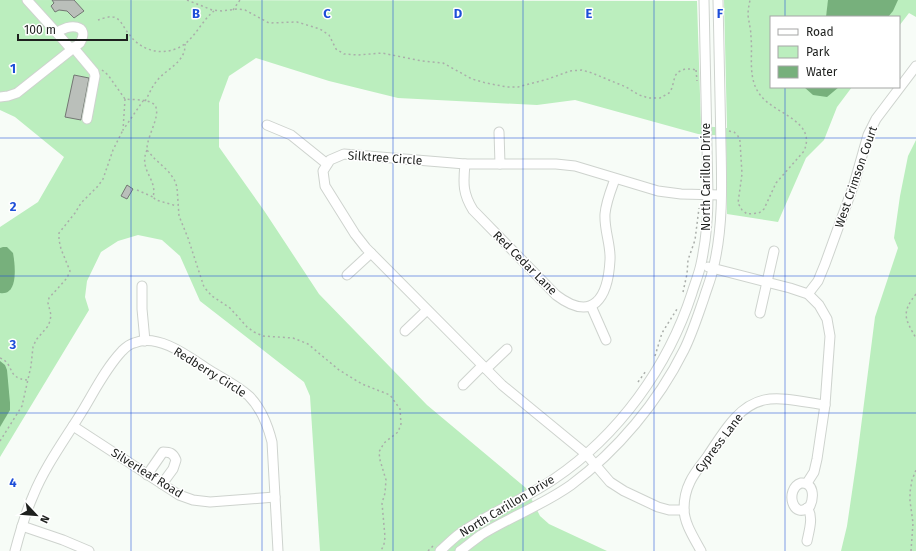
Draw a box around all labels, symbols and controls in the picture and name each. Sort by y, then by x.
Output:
text: B [192,6,200,21]
text: C [323,6,331,21]
text: D [454,6,463,21]
text: E [586,6,593,21]
text: F [717,6,724,21]
scale bar [18,16,127,42]
legend [770,16,900,88]
text: 100 m [24,23,56,37]
text: Road [806,25,834,39]
text: Park [806,45,830,59]
text: 1 [10,61,16,76]
text: Water [806,65,838,79]
street label: North Carillon Drive [699,123,713,231]
street label: West Crimson Court [832,124,880,230]
street label: Silktree Circle [347,148,423,168]
text: 2 [10,199,17,214]
street label: Red Cedar Lane [490,228,560,298]
text: 3 [9,337,17,352]
street label: Redberry Circle [171,344,249,400]
street label: Cypress Lane [692,411,746,475]
street label: Silverleaf Road [109,445,185,501]
street label: North Carillon Drive [457,472,557,540]
text: 4 [9,475,17,490]
north arrow [16,495,56,535]
text: N [37,513,52,525]

